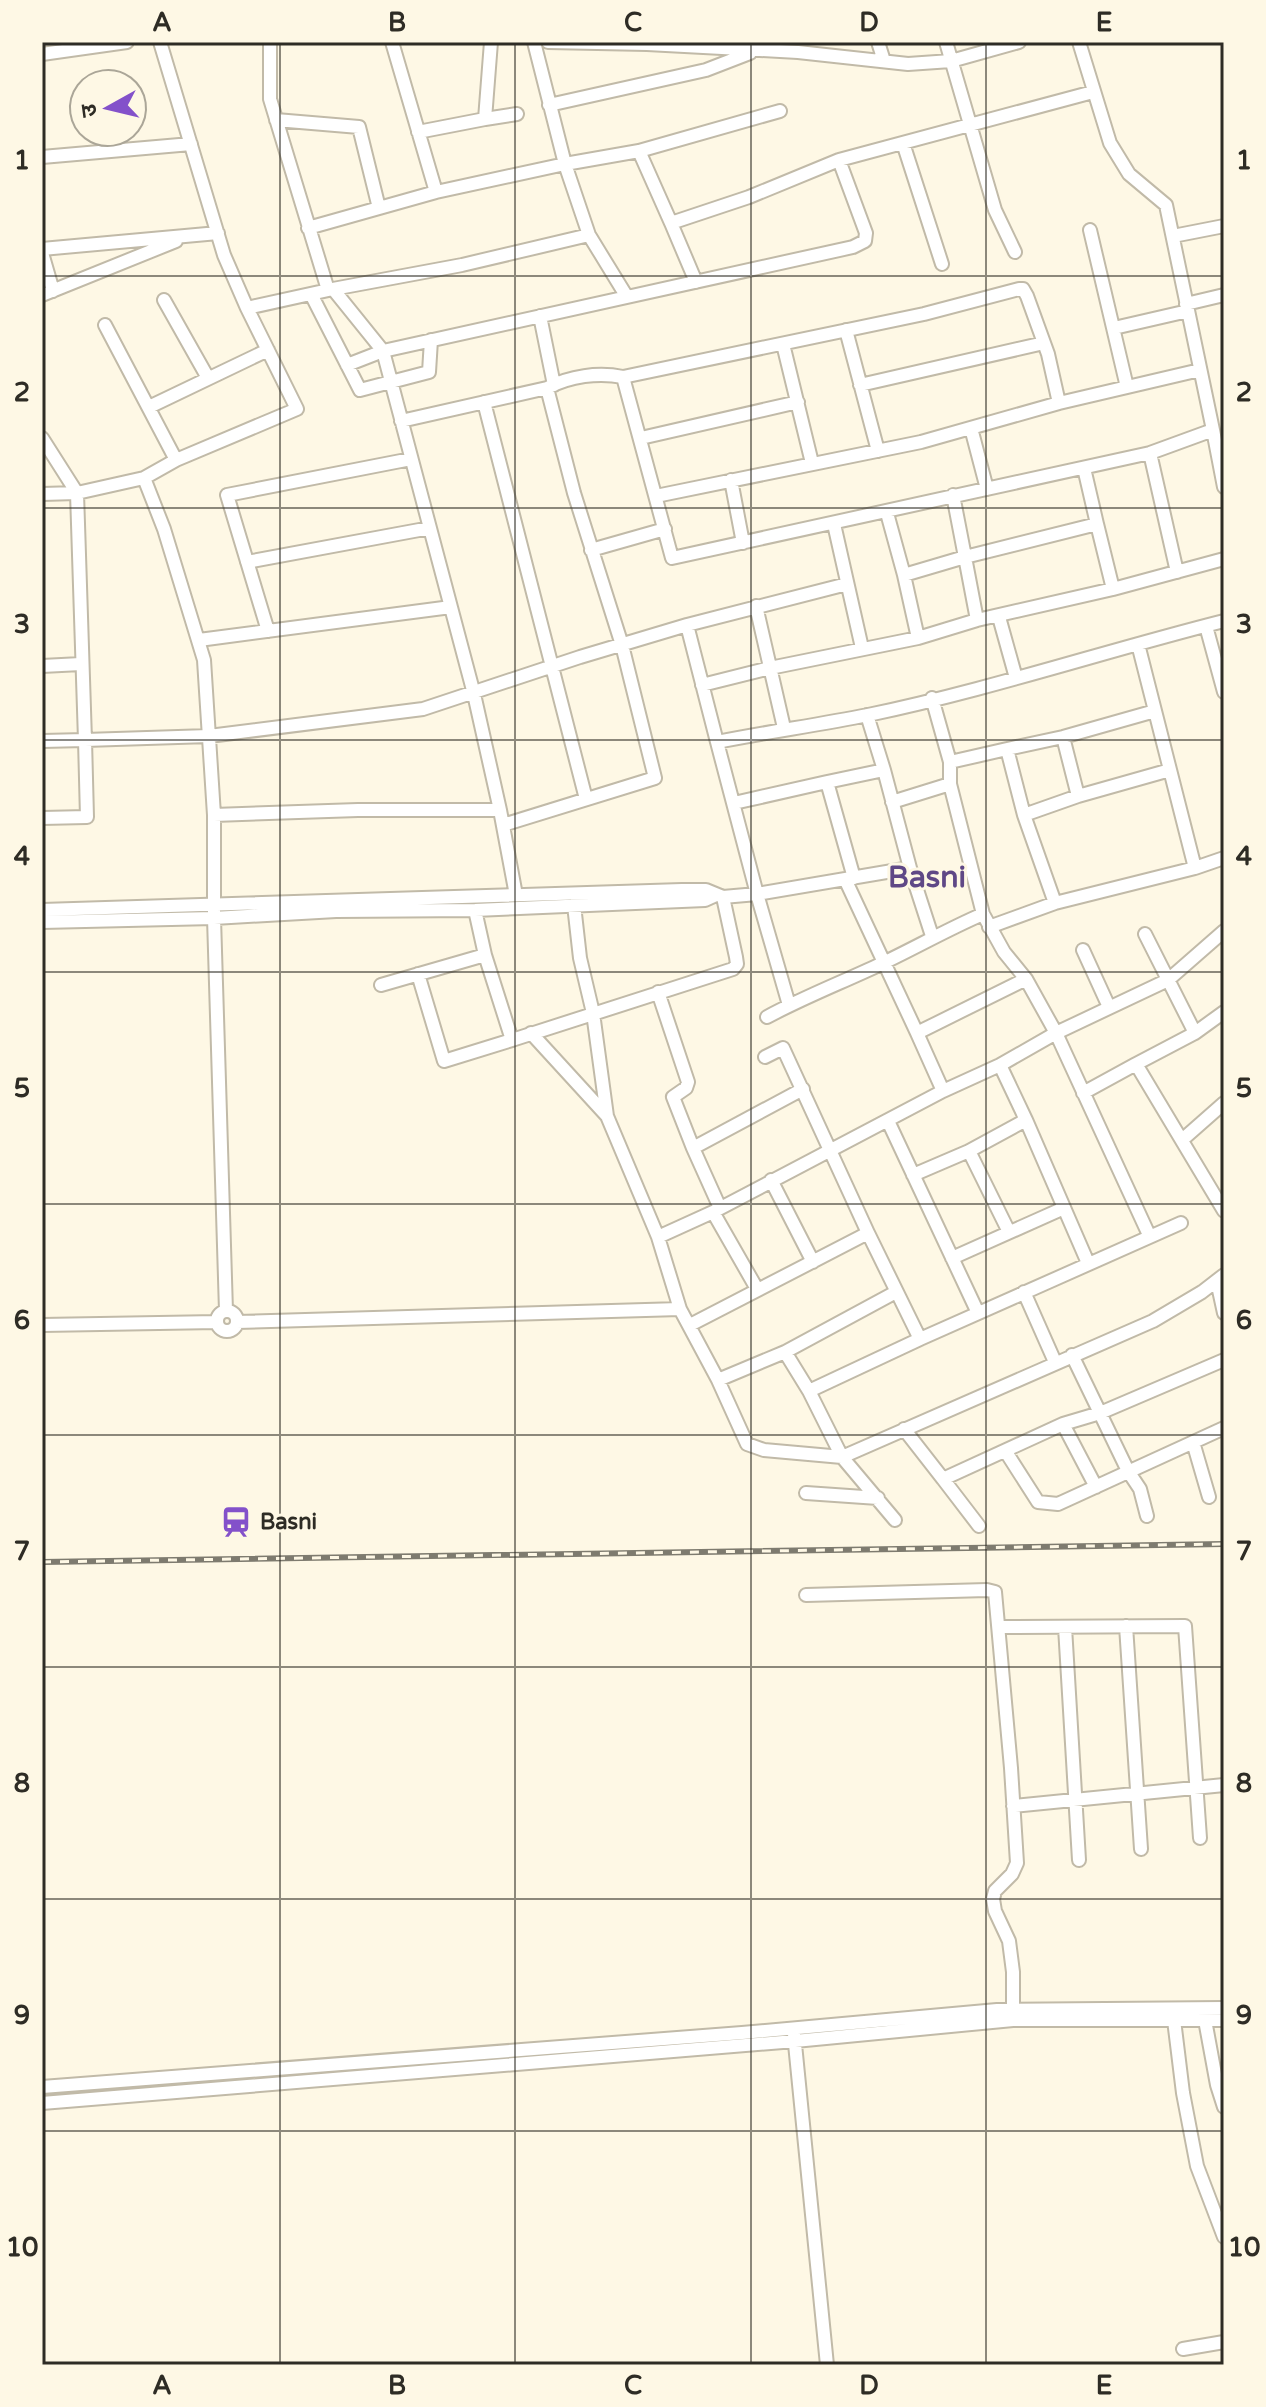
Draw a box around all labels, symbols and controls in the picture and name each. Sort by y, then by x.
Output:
text: A [152,7,172,38]
text: B [388,7,406,38]
text: C [624,7,642,38]
text: D [859,7,879,38]
text: E [1096,7,1112,38]
north arrow [68,68,148,148]
text: उ [75,101,103,119]
text: 1 [14,145,30,176]
text: 1 [1236,145,1252,176]
text: 2 [14,377,30,408]
text: 2 [1236,377,1252,408]
text: 3 [14,609,30,640]
text: 3 [1236,609,1252,640]
text: 4 [14,841,30,872]
text: 4 [1236,841,1252,872]
district label: Basni [888,859,966,896]
text: 5 [14,1073,30,1104]
text: 5 [1236,1073,1252,1104]
text: 6 [14,1305,30,1336]
text: 6 [1236,1305,1252,1336]
station icon: Basni [219,1505,253,1539]
place label: Basni [260,1509,317,1535]
text: 7 [14,1536,30,1567]
text: 7 [1236,1536,1252,1567]
text: 8 [14,1768,30,1799]
text: 8 [1236,1768,1252,1799]
text: 9 [14,2000,30,2031]
text: 9 [1236,2000,1252,2031]
text: 10 [6,2232,38,2263]
text: 10 [1228,2232,1260,2263]
text: A [152,2370,172,2401]
text: B [388,2370,406,2401]
text: C [624,2370,642,2401]
text: D [859,2370,879,2401]
text: E [1096,2370,1112,2401]

